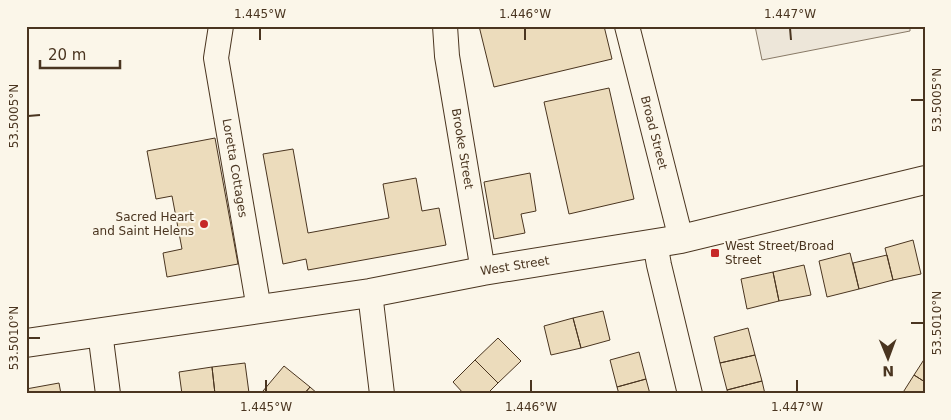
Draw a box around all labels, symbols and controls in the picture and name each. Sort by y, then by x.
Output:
text: 1.445°W [234,7,286,21]
text: 1.446°W [499,7,551,21]
text: 1.447°W [764,7,816,21]
scale bar [40,38,120,70]
text: 20 m [48,46,86,64]
text: 53.5005°N [930,68,944,132]
text: 53.5005°N [7,84,21,148]
street label: Broad Street [638,94,670,171]
street label: Brooke Street [449,107,476,190]
street label: Loretta Cottages [219,117,250,219]
place label: Sacred Heart and Saint Helens [92,210,194,238]
marker: Sacred Heart and Saint Helens [198,218,210,230]
place label: West Street/Broad Street [725,239,834,267]
marker: West Street/Broad Street [709,247,721,259]
street label: West Street [479,253,551,278]
text: 53.5010°N [930,291,944,355]
text: 53.5010°N [7,306,21,370]
north arrow [864,332,914,382]
text: N [882,363,894,379]
text: 1.445°W [240,400,292,414]
text: 1.446°W [505,400,557,414]
text: 1.447°W [771,400,823,414]

